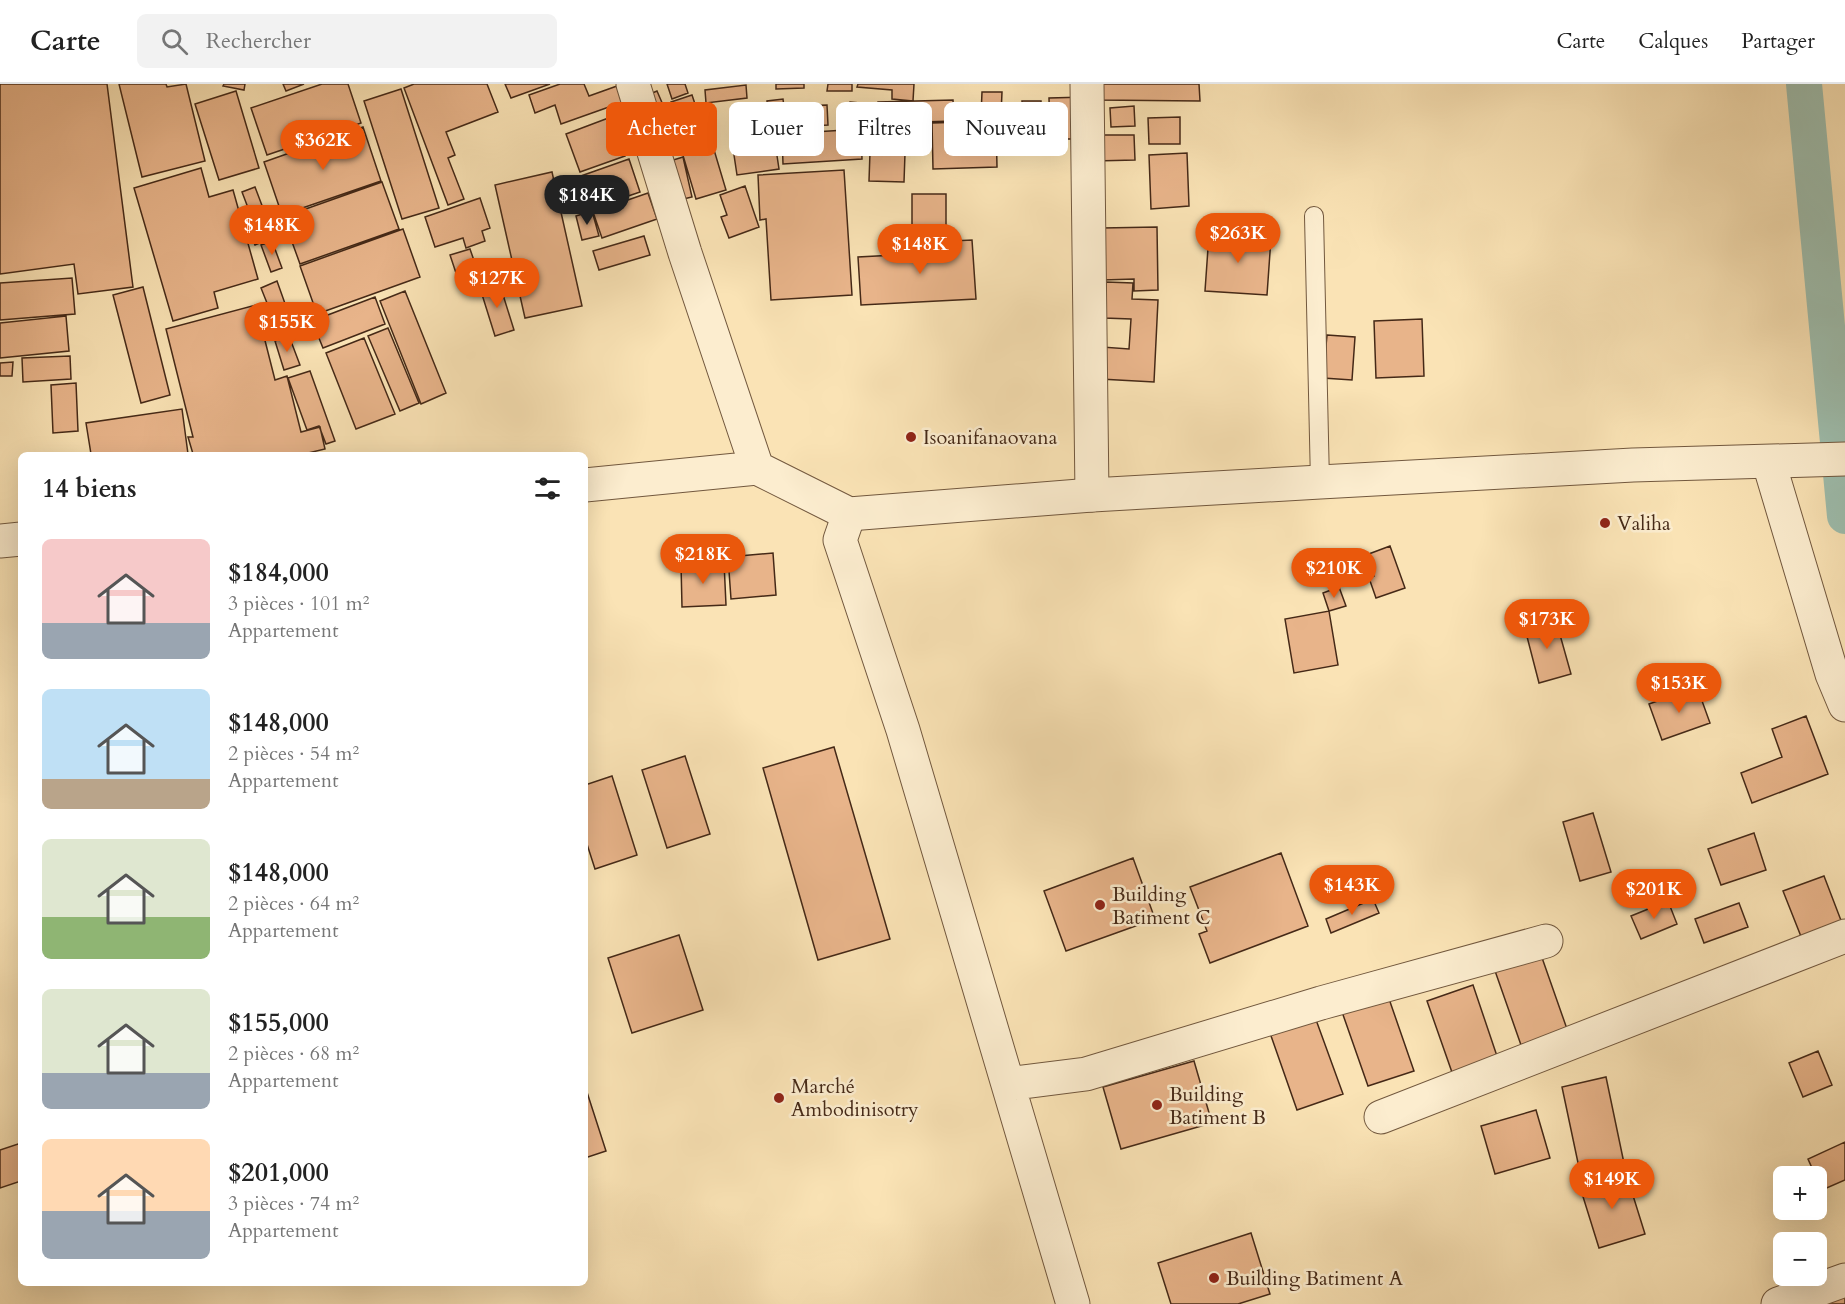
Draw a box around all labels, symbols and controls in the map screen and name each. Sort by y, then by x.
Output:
search box [137,14,557,68]
text: Carte [30,22,101,60]
icon: search [158,25,191,58]
text: Rechercher [206,26,311,56]
text: Carte [1556,27,1605,56]
text: Calques [1638,27,1708,56]
text: Partager [1741,27,1815,56]
chip: Acheter [606,102,717,156]
chip: Louer [729,102,824,156]
chip: Filtres [836,102,932,156]
chip: Nouveau [944,102,1068,156]
pin: $362K [281,120,365,171]
text: $362K [294,126,352,153]
pin: $184K [545,175,629,226]
text: $184K [558,181,616,208]
pin: $148K [230,205,314,256]
text: $148K [243,211,301,238]
pin: $263K [1196,213,1280,264]
text: $263K [1209,219,1267,246]
pin: $148K [878,224,962,275]
text: $148K [891,230,949,257]
pin: $127K [455,258,539,309]
text: $127K [468,264,526,291]
pin: $155K [245,302,329,353]
text: $155K [258,308,316,335]
place label: Isoanifanaovana [923,424,1058,451]
marker: Isoanifanaovana [904,430,918,444]
text: 14 biens [42,471,137,506]
icon: filters [531,472,564,505]
place label: Valiha [1617,510,1671,537]
marker: Valiha [1598,516,1612,530]
pin: $218K [661,534,745,585]
text: $218K [674,540,732,567]
pin: $210K [1292,548,1376,599]
text: $210K [1305,554,1363,581]
text: $184,000 [228,555,329,590]
icon: home [90,563,162,635]
text: 3 pièces · 101 m² [228,590,369,617]
pin: $173K [1505,599,1589,650]
text: $173K [1518,605,1576,632]
text: Appartement [228,617,339,644]
pin: $153K [1637,663,1721,714]
text: $153K [1650,669,1708,696]
text: $148,000 [228,705,329,740]
icon: home [90,713,162,785]
text: 2 pièces · 54 m² [228,740,359,767]
text: Appartement [228,767,339,794]
text: $148,000 [228,855,329,890]
icon: home [90,863,162,935]
pin: $143K [1310,865,1394,916]
pin: $201K [1612,869,1696,920]
text: $143K [1323,871,1381,898]
text: $201K [1625,875,1683,902]
place label: Building Batiment C [1112,881,1211,931]
text: 2 pièces · 64 m² [228,890,359,917]
marker: Building Batiment C [1093,898,1107,912]
text: Appartement [228,917,339,944]
text: $155,000 [228,1005,329,1040]
icon: home [90,1013,162,1085]
text: 2 pièces · 68 m² [228,1040,359,1067]
text: Appartement [228,1067,339,1094]
place label: Marché Ambodinisotry [791,1073,919,1123]
place label: Building Batiment B [1169,1081,1266,1131]
marker: Marché Ambodinisotry [772,1091,786,1105]
marker: Building Batiment B [1150,1098,1164,1112]
text: $201,000 [228,1155,329,1190]
pin: $149K [1570,1159,1654,1210]
icon: home [90,1163,162,1235]
text: $149K [1583,1165,1641,1192]
map controls [1773,1166,1827,1286]
button: + [1773,1166,1827,1220]
text: 3 pièces · 74 m² [228,1190,359,1217]
text: Appartement [228,1217,339,1244]
button: − [1773,1232,1827,1286]
place label: Building Batiment A [1226,1265,1404,1292]
marker: Building Batiment A [1207,1271,1221,1285]

